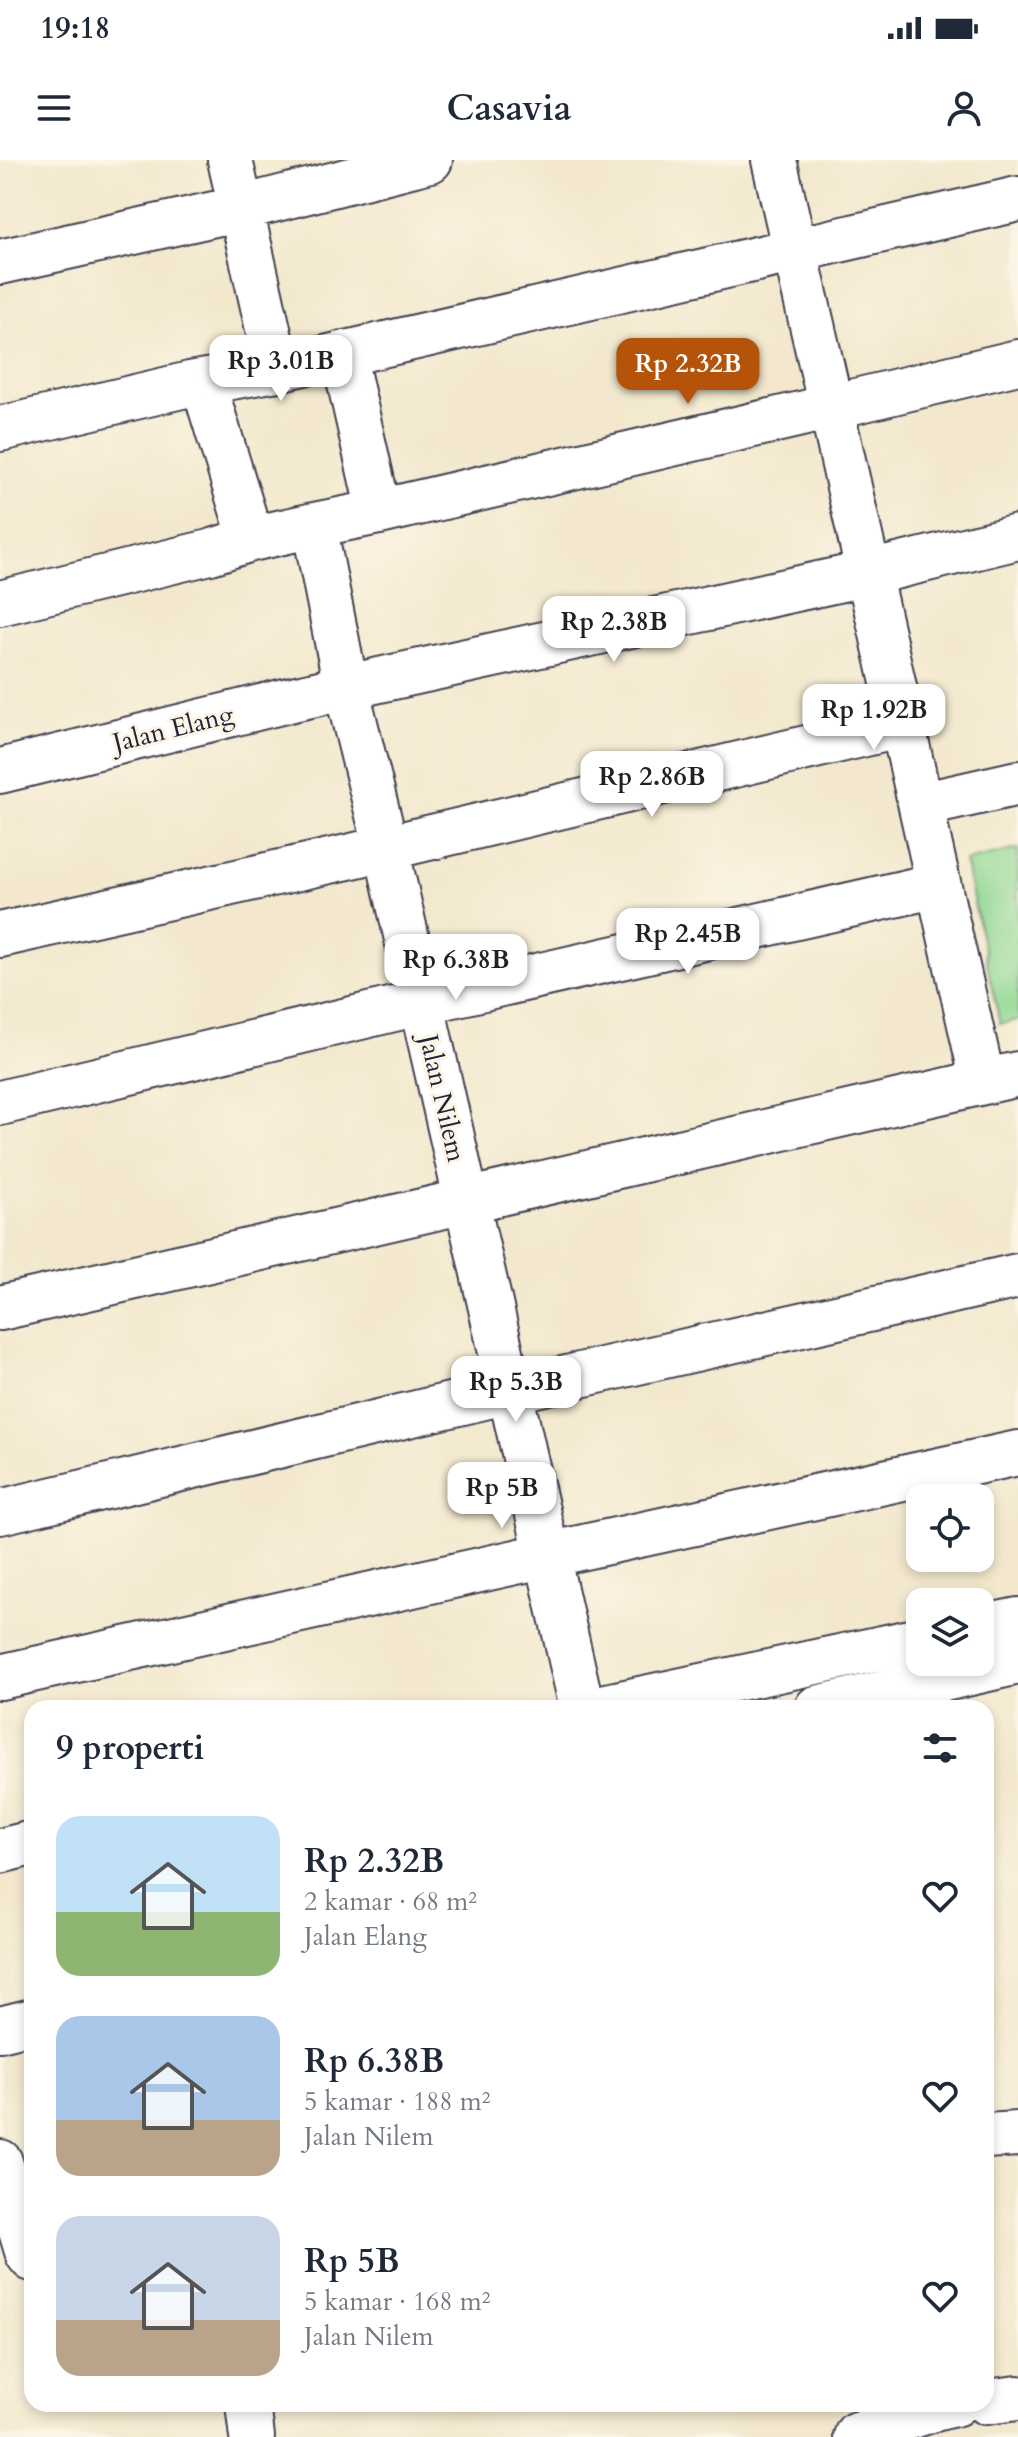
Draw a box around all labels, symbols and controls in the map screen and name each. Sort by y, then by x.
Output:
text: 19:18 [40,8,110,49]
text: Casavia [446,84,572,133]
icon: menu [32,86,76,130]
icon: person [942,86,986,130]
pin: Rp 3.01B [198,335,364,403]
pin: Rp 2.32B [605,338,771,406]
text: Rp 3.01B [227,343,335,378]
text: Rp 2.32B [634,346,742,381]
pin: Rp 2.38B [531,596,697,664]
text: Rp 2.38B [560,604,668,639]
pin: Rp 1.92B [791,684,957,752]
text: Rp 1.92B [820,692,928,727]
street label: Jalan Elang [105,697,237,761]
pin: Rp 2.86B [569,751,735,819]
text: Rp 2.86B [598,759,706,794]
pin: Rp 2.45B [605,908,771,976]
text: Rp 2.45B [634,916,742,951]
pin: Rp 6.38B [373,934,539,1002]
text: Rp 6.38B [402,942,510,977]
street label: Jalan Nilem [410,1027,474,1165]
pin: Rp 5.3B [442,1356,590,1424]
text: Rp 5.3B [469,1364,563,1399]
pin: Rp 5B [446,1462,558,1530]
text: Rp 5B [465,1470,539,1505]
map controls [906,1484,994,1676]
button: locate [906,1484,994,1572]
button: layers [906,1588,994,1676]
text: 9 properti [56,1725,204,1771]
icon: filters [918,1726,962,1770]
text: Rp 2.32B [304,1838,444,1884]
icon: home [120,1848,216,1944]
icon: heart [918,1874,962,1918]
text: 2 kamar · 68 m² [304,1884,477,1919]
text: Jalan Elang [304,1919,427,1954]
text: Rp 6.38B [304,2038,444,2084]
icon: home [120,2048,216,2144]
icon: heart [918,2074,962,2118]
text: 5 kamar · 188 m² [304,2084,490,2119]
text: Jalan Nilem [304,2119,434,2154]
text: Rp 5B [304,2238,400,2284]
icon: home [120,2248,216,2344]
icon: heart [918,2274,962,2318]
text: 5 kamar · 168 m² [304,2284,490,2319]
text: Jalan Nilem [304,2319,434,2354]

